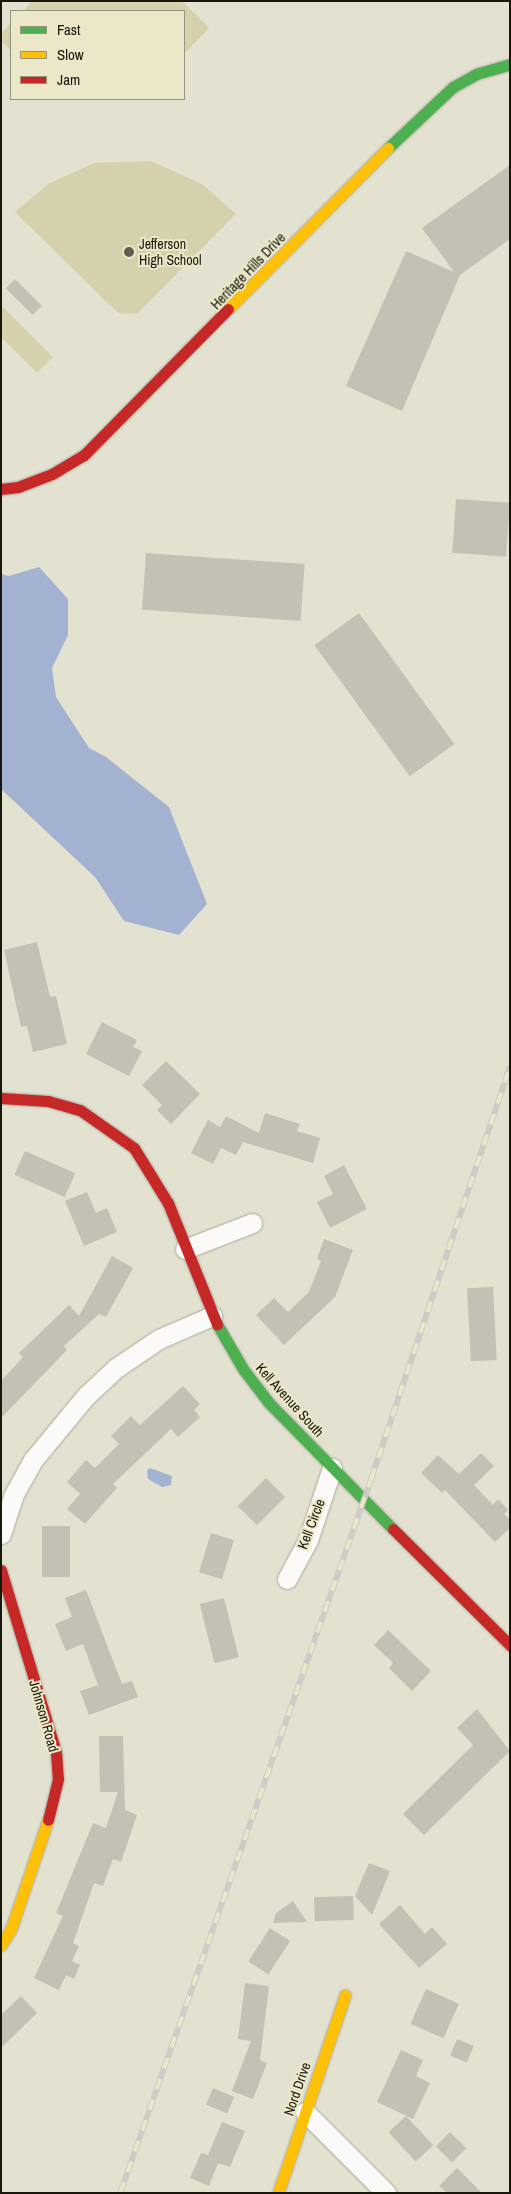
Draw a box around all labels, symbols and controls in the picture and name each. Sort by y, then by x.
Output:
legend [10,10,185,100]
text: Fast [57,19,80,40]
text: Slow [57,44,84,65]
text: Jam [57,69,80,90]
street label: Heritage Hills Drive [207,229,289,313]
place label: Jefferson High School [139,236,202,268]
marker: Jefferson High School [123,246,135,258]
street label: Kell Avenue South [252,1359,328,1441]
street label: Kell Circle [294,1497,328,1551]
street label: Johnson Road [26,1678,62,1754]
street label: Nord Drive [280,2060,314,2118]

